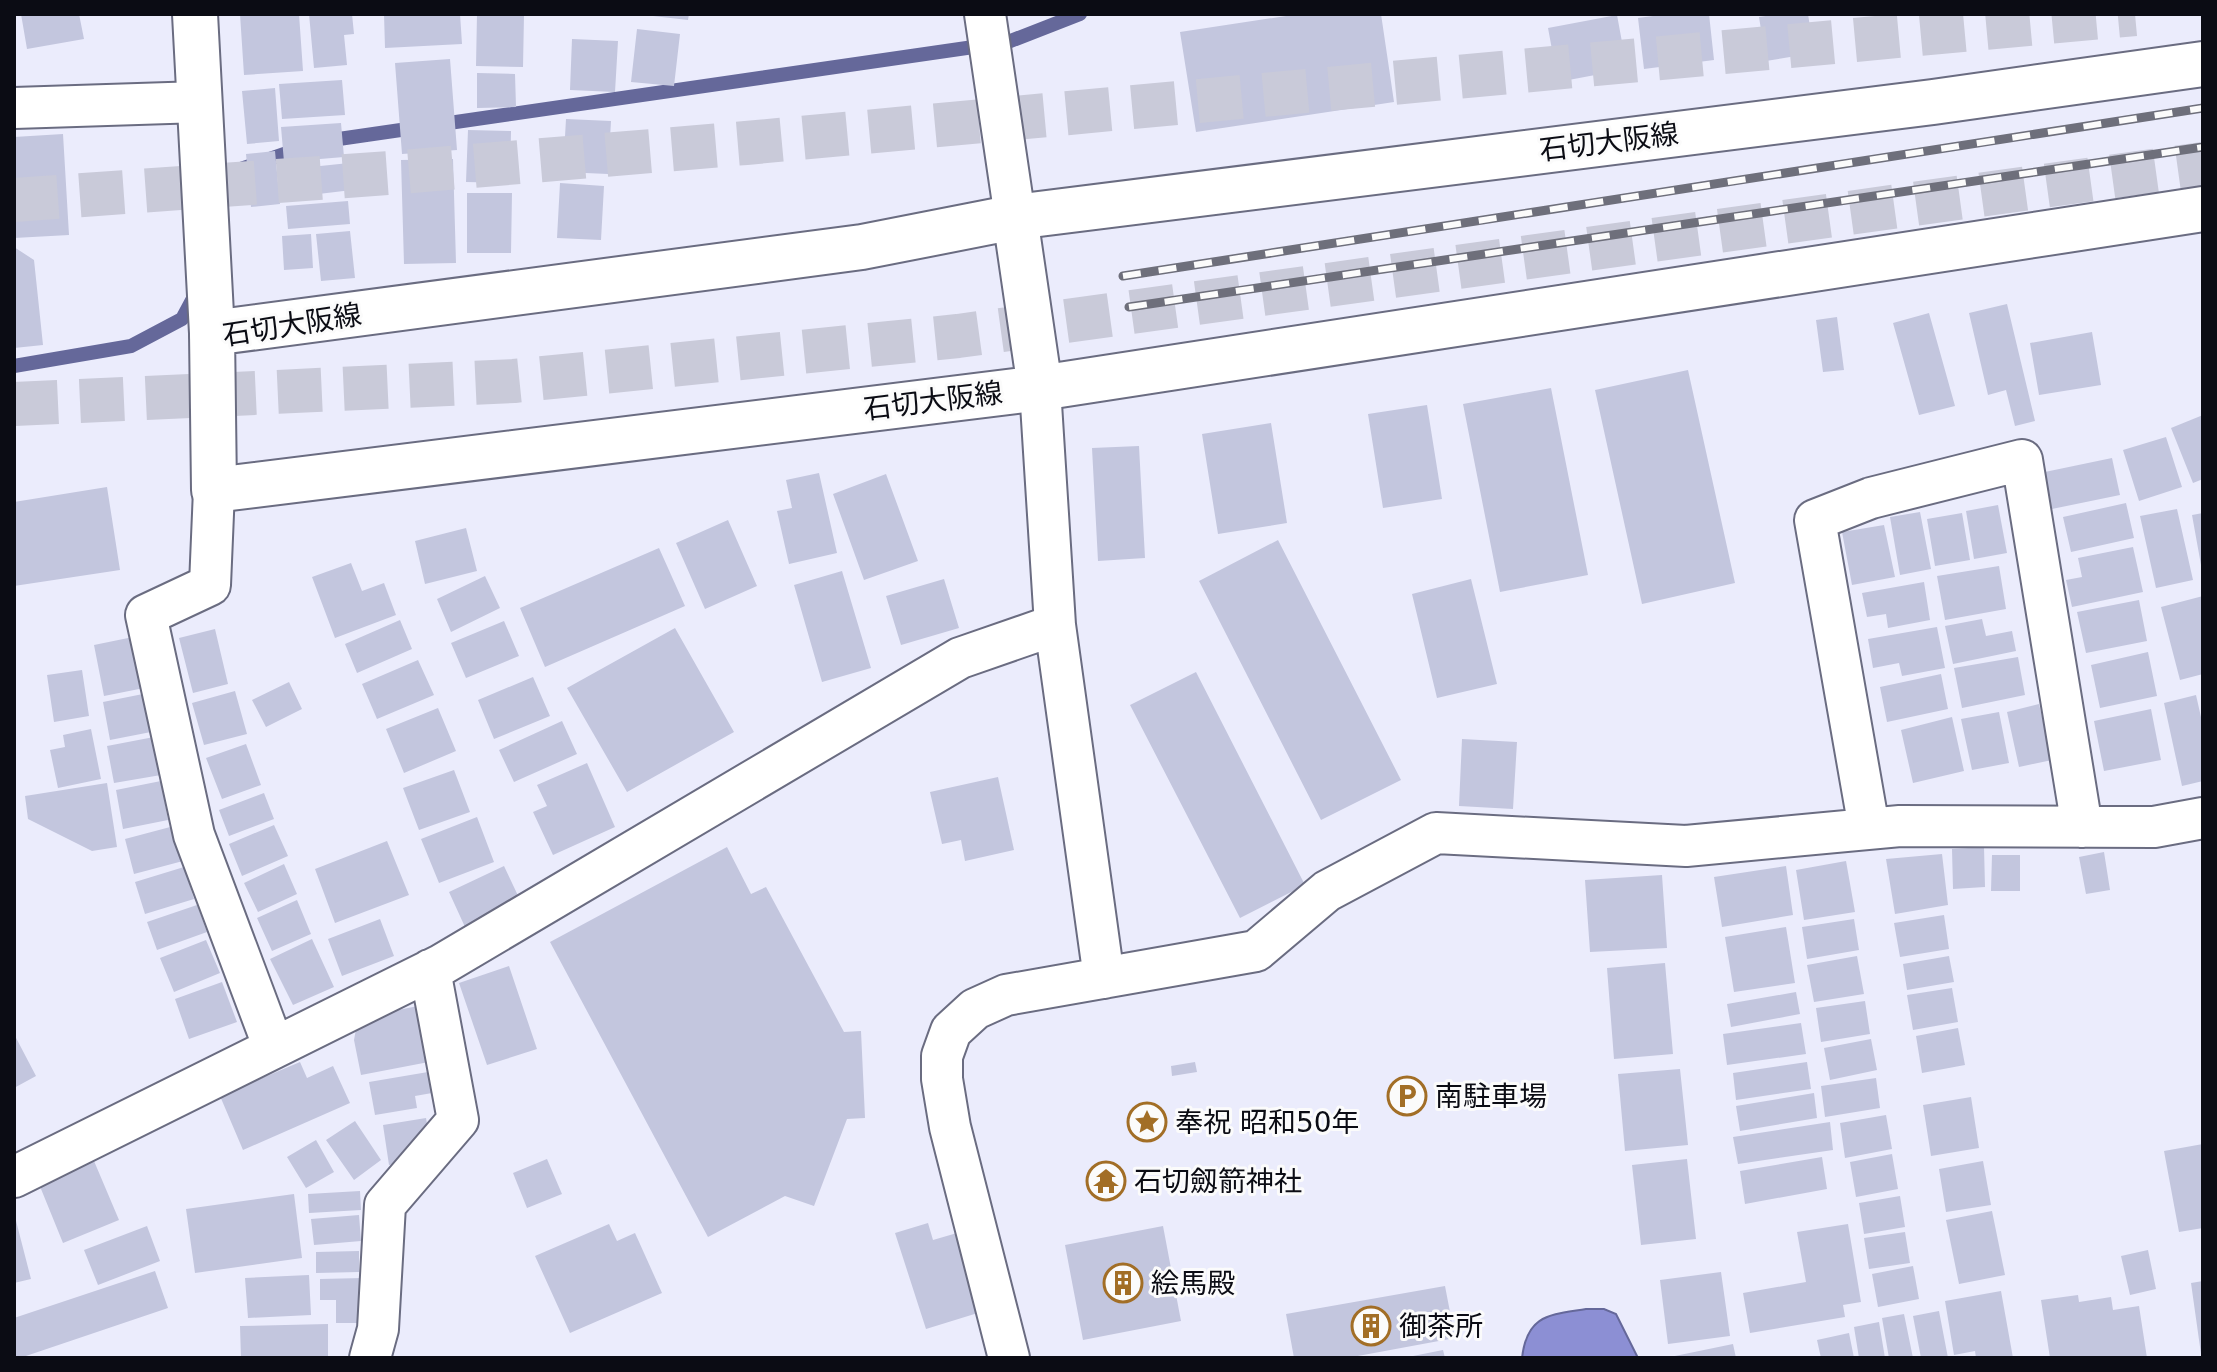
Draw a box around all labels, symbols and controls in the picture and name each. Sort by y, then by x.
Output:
street label: 石切大阪線 [1538,117,1680,167]
street label: 石切大阪線 [220,298,364,352]
street label: 石切大阪線 [862,376,1004,426]
parking icon: 南駐車場 [1386,1075,1428,1117]
place label: 南駐車場 [1435,1080,1547,1113]
place icon: 奉祝 昭和50年 [1126,1101,1168,1143]
place label: 奉祝 昭和50年 [1175,1106,1360,1139]
temple icon: 石切劔箭神社 [1085,1160,1127,1202]
place label: 石切劔箭神社 [1134,1165,1302,1198]
building icon: 絵馬殿 [1102,1262,1144,1304]
place label: 絵馬殿 [1151,1267,1235,1300]
building icon: 御茶所 [1350,1305,1392,1347]
place label: 御茶所 [1399,1310,1483,1343]

